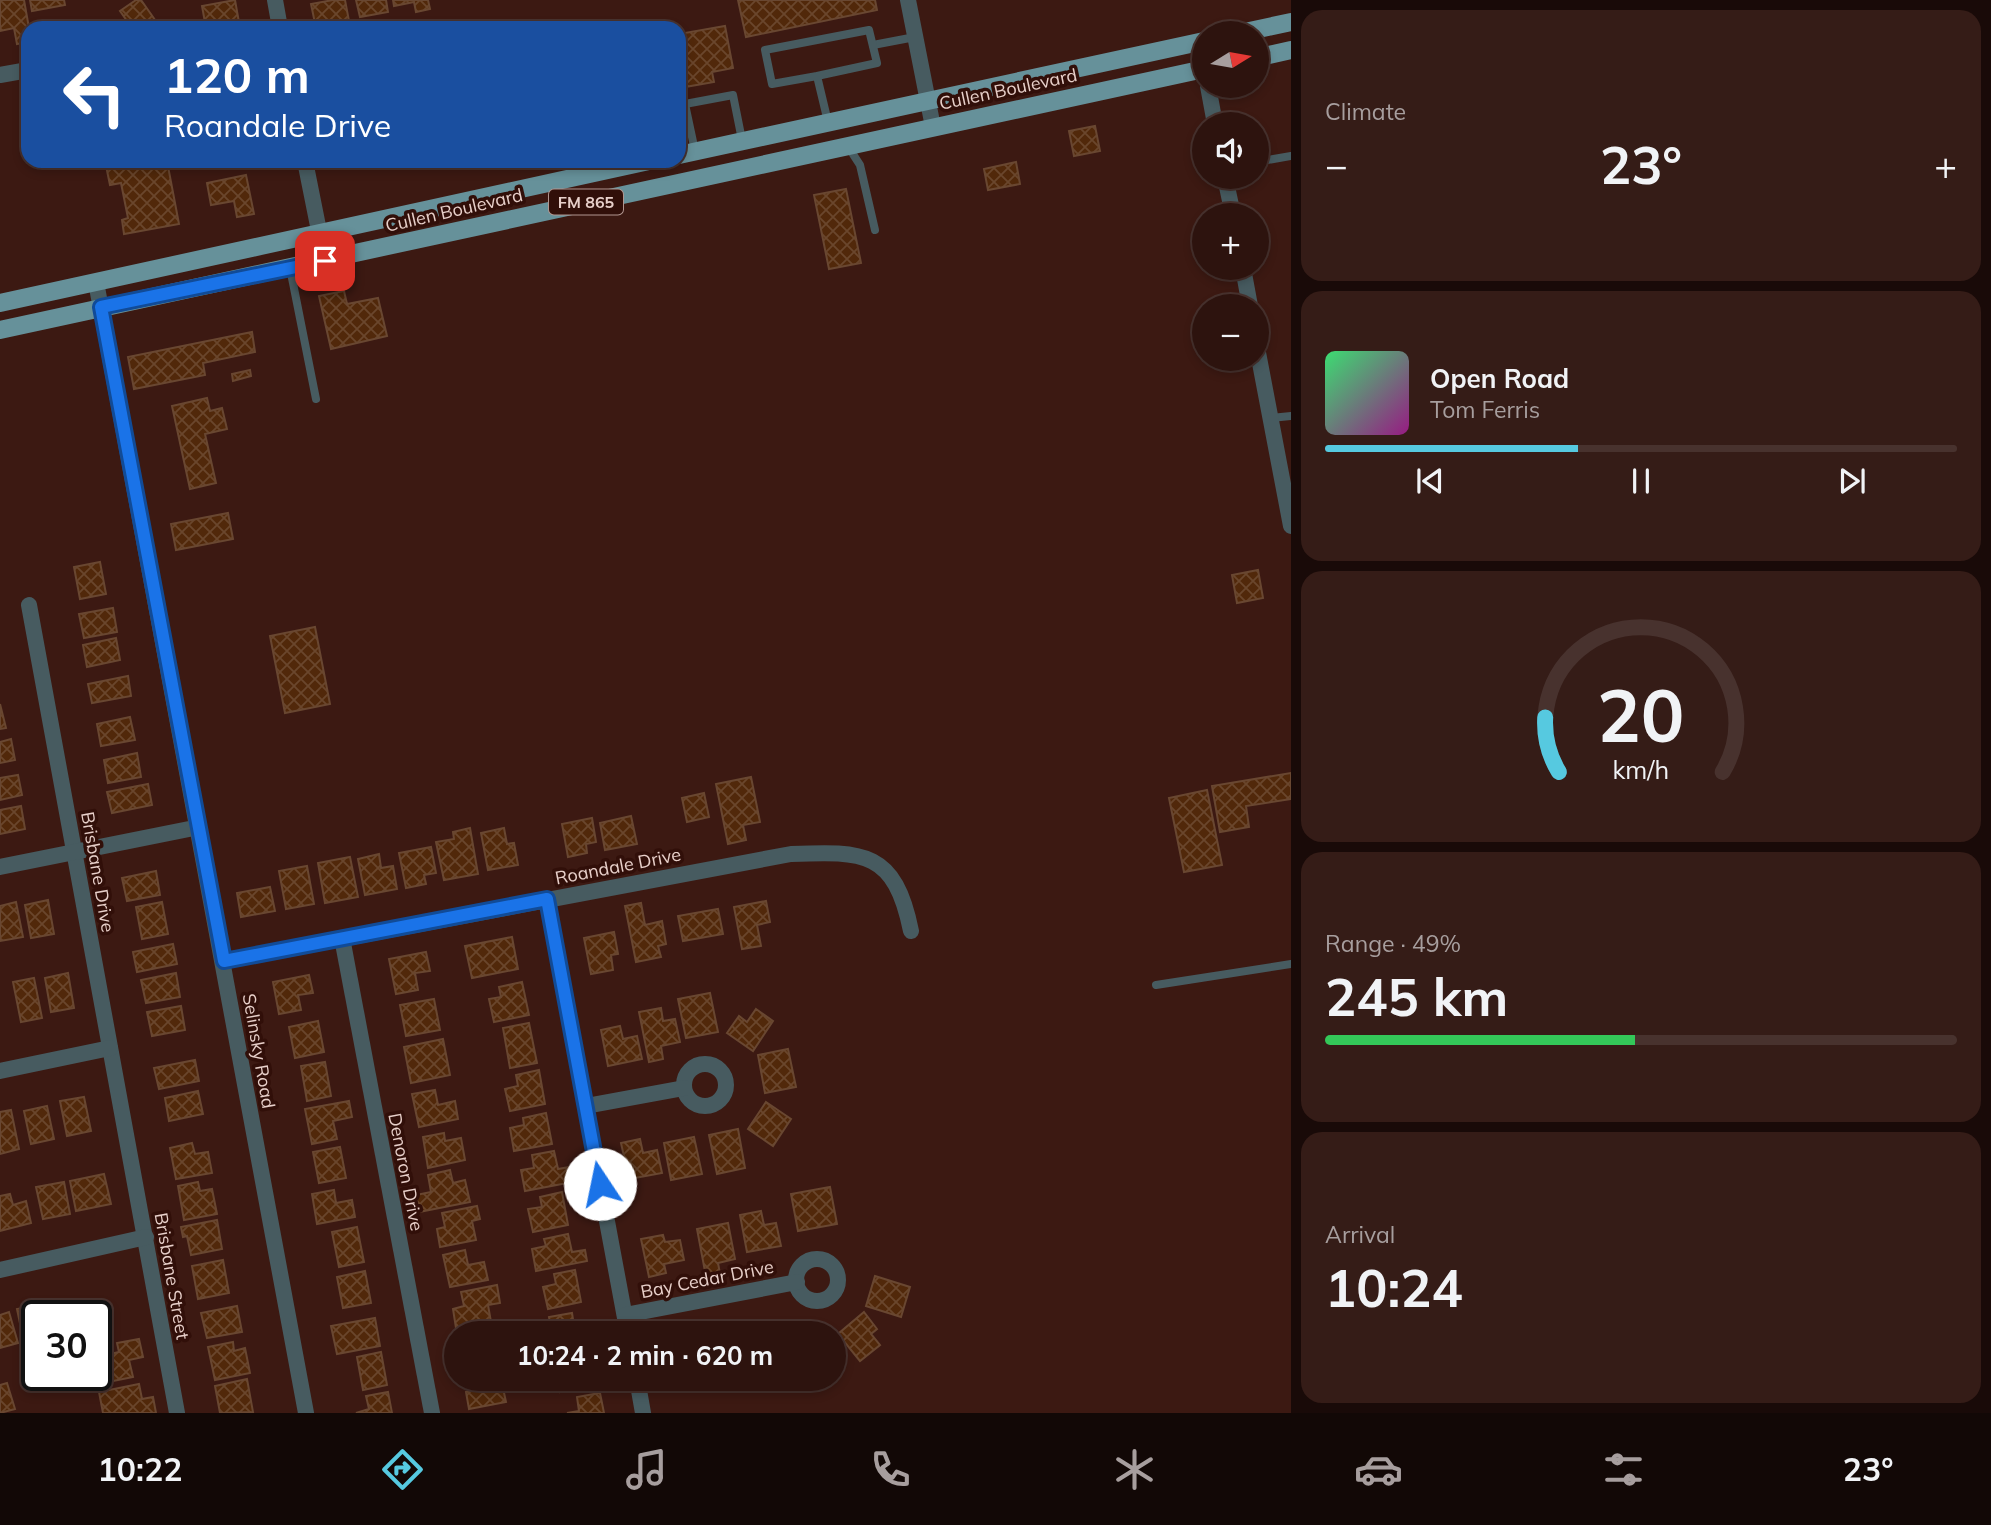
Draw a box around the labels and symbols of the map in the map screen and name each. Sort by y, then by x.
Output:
north arrow [1192,21,1269,98]
street label: Cullen Boulevard [937,63,1079,115]
street label: Cullen Boulevard [383,183,525,237]
road number: FM 865 [549,190,623,214]
pin [295,231,355,291]
street label: Brisbane Drive [76,810,120,934]
street label: Roandale Drive [553,843,683,889]
street label: Selinsky Road [238,992,280,1110]
street label: Denoron Drive [383,1111,429,1233]
position arrow [563,1147,637,1221]
street label: Brisbane Street [150,1211,194,1341]
street label: Bay Cedar Drive [639,1255,775,1303]
speed limit sign: 30 [21,1300,112,1391]

